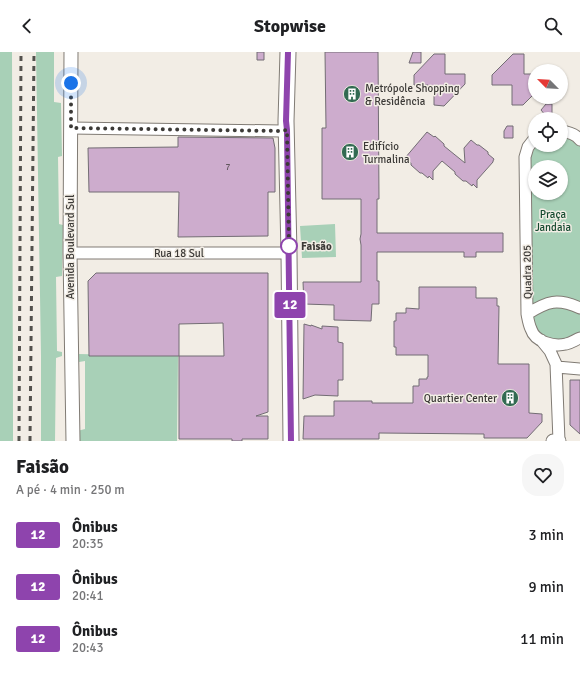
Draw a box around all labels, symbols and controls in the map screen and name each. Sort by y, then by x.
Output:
icon: back [16,15,38,37]
text: Stopwise [254,15,326,37]
icon: search [542,15,564,37]
north arrow [528,64,568,104]
map controls [528,64,568,200]
your location [61,73,81,93]
place label: Metrópole Shopping & Residência [365,82,460,108]
building icon: Metrópole Shopping & Residência [342,84,362,104]
button: locate [528,112,568,152]
place label: Edifício Turmalina [363,140,410,166]
building icon: Edifício Turmalina [340,142,360,162]
button: layers [528,160,568,200]
house number: 7 [226,162,231,173]
street label: Avenida Boulevard Sul [64,195,77,299]
park label: Praça Jandaia [535,208,572,234]
marker: Faisão [280,237,298,255]
place label: Faisão [301,240,332,253]
street label: Quadra 205 [521,245,534,299]
street label: Rua 18 Sul [154,247,204,260]
line badge: 12 [272,292,308,318]
text: 12 [282,296,298,313]
building icon: Quartier Center [500,388,520,408]
place label: Quartier Center [424,392,497,405]
button: heart [522,454,564,496]
text: Faisão [16,455,69,479]
text: A pé · 4 min · 250 m [16,482,125,498]
text: Ônibus [72,518,118,536]
text: 12 [30,526,46,543]
text: 3 min [528,526,564,544]
text: 20:35 [72,536,104,552]
text: Ônibus [72,570,118,588]
text: 12 [30,578,46,595]
text: 9 min [528,578,564,596]
text: 20:41 [72,588,104,604]
text: Ônibus [72,622,118,640]
text: 12 [30,630,46,647]
text: 11 min [520,630,564,648]
text: 20:43 [72,640,104,656]

